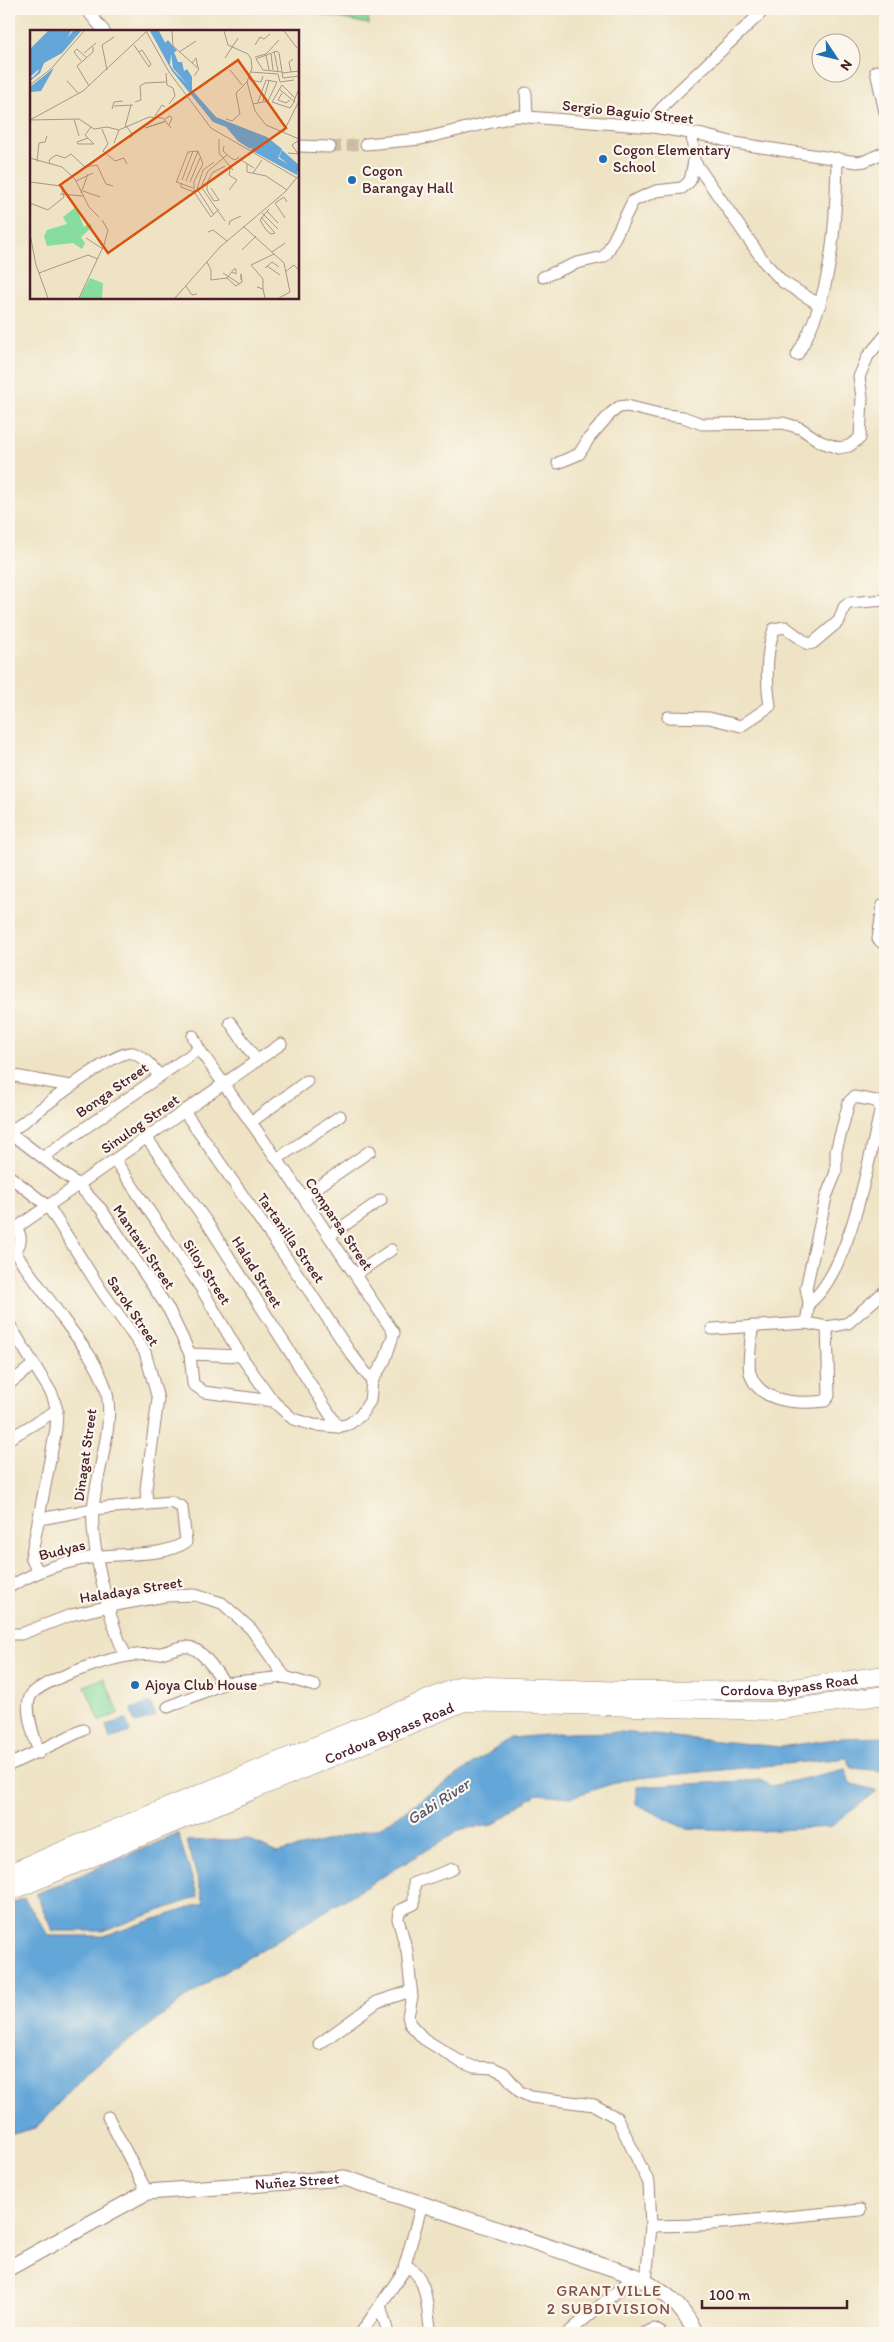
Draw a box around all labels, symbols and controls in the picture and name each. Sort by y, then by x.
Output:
inset map [30,30,299,299]
north arrow [812,32,862,82]
text: N [837,56,856,74]
street label: Sergio Baguio Street [561,96,695,128]
place label: Cogon Elementary School [613,141,731,176]
marker: Cogon Elementary School [597,153,609,165]
place label: Cogon Barangay Hall [362,162,454,197]
marker: Cogon Barangay Hall [346,174,358,186]
street label: Bonga Street [72,1058,152,1122]
street label: Sinulog Street [97,1090,183,1158]
street label: Comparsa Street [301,1174,377,1274]
street label: Tartanilla Street [253,1190,329,1287]
street label: Mantawi Street [109,1201,179,1293]
street label: Halad Street [228,1233,286,1312]
street label: Siloy Street [179,1236,235,1308]
street label: Sarok Street [103,1272,163,1350]
street label: Dinagat Street [70,1407,100,1503]
street label: Budyas [37,1535,87,1564]
street label: Haladaya Street [78,1573,184,1607]
street label: Cordova Bypass Road [720,1670,859,1699]
place label: Ajoya Club House [145,1676,257,1694]
marker: Ajoya Club House [129,1679,141,1691]
street label: Cordova Bypass Road [322,1698,456,1768]
water label: Gabi River [403,1773,474,1829]
street label: Nuñez Street [254,2169,340,2193]
scale bar [702,2277,846,2309]
district label: GRANT VILLE 2 SUBDIVISION [547,2281,671,2318]
text: 100 m [709,2286,751,2304]

